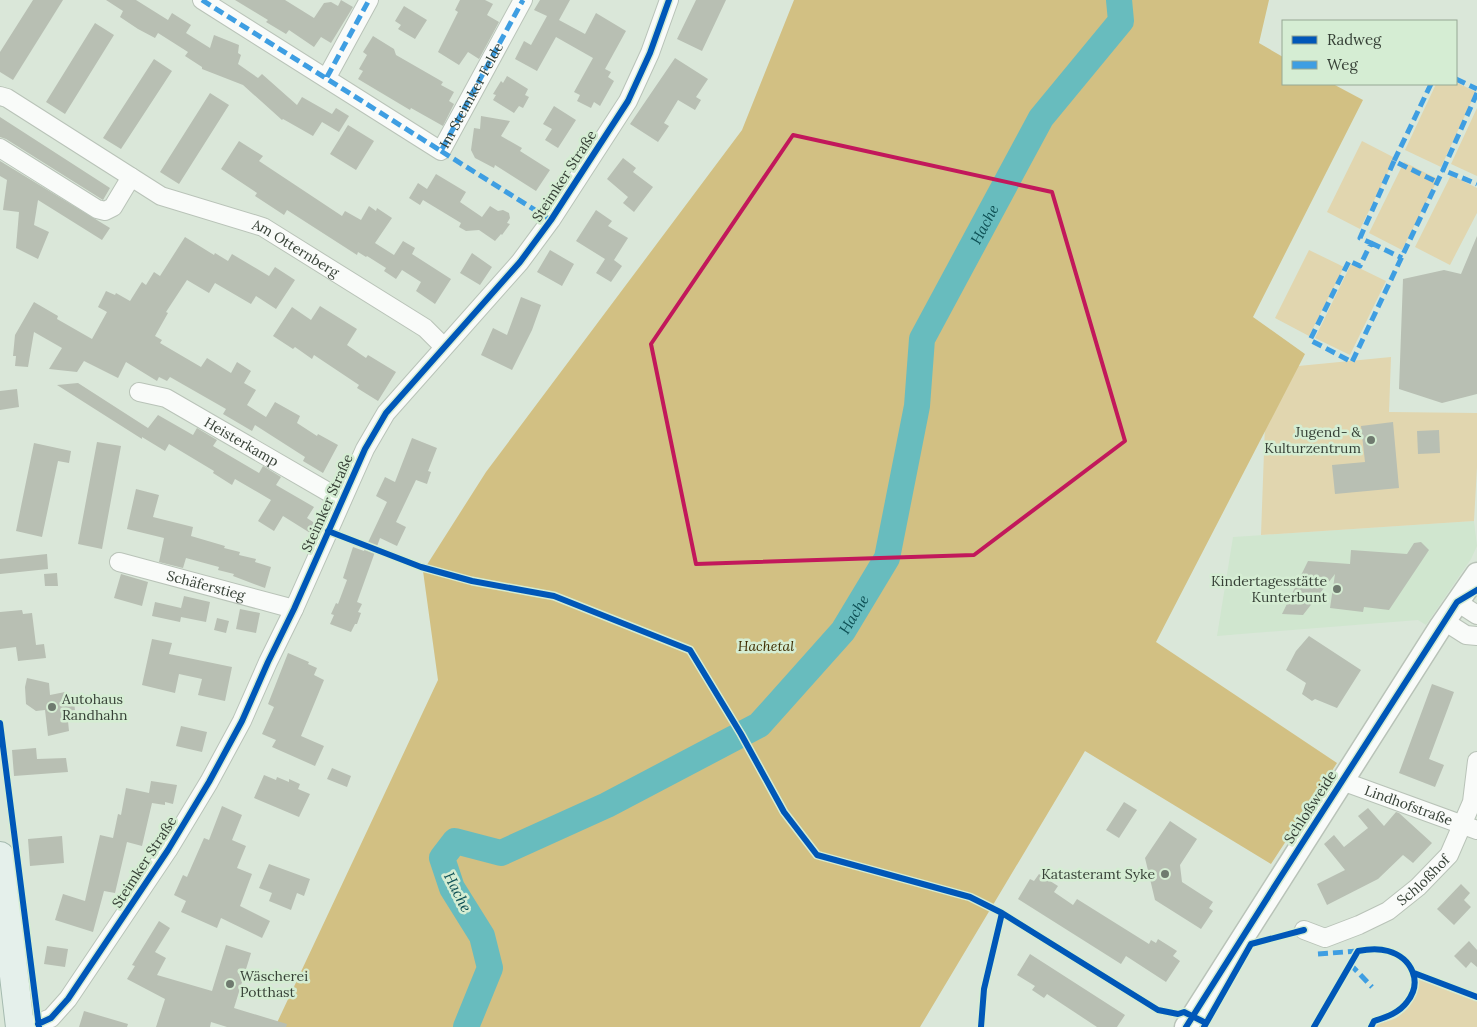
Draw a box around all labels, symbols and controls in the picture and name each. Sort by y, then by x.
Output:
legend [1282,20,1457,85]
text: Radweg [1327,30,1382,49]
street label: Im Steimker Felde [435,39,507,151]
text: Weg [1327,55,1358,74]
street label: Steimker Straße [528,126,601,225]
water label: Hache [965,201,1002,247]
street label: Am Otternberg [249,215,343,281]
street label: Heisterkamp [201,413,282,470]
place label: Jugend- & Kulturzentrum [1264,423,1361,457]
marker: Jugend- & Kulturzentrum [1365,434,1377,446]
street label: Steimker Straße [297,451,357,555]
street label: Schäferstieg [165,566,247,605]
place label: Kindertagesstätte Kunterbunt [1211,572,1328,606]
marker: Kindertagesstätte Kunterbunt [1331,583,1343,595]
water label: Hache [834,591,872,637]
park label: Hachetal [738,637,794,655]
place label: Autohaus Randhahn [61,690,128,724]
marker: Autohaus Randhahn [46,701,58,713]
street label: Schloßweide [1280,767,1341,847]
street label: Lindhofstraße [1362,781,1456,830]
street label: Steimker Straße [108,812,181,911]
street label: Schloßhof [1393,850,1454,909]
place label: Katasteramt Syke [1041,865,1155,883]
marker: Katasteramt Syke [1159,868,1171,880]
water label: Hache [440,869,476,915]
place label: Wäscherei Potthast [240,967,308,1001]
marker: Wäscherei Potthast [224,978,236,990]

